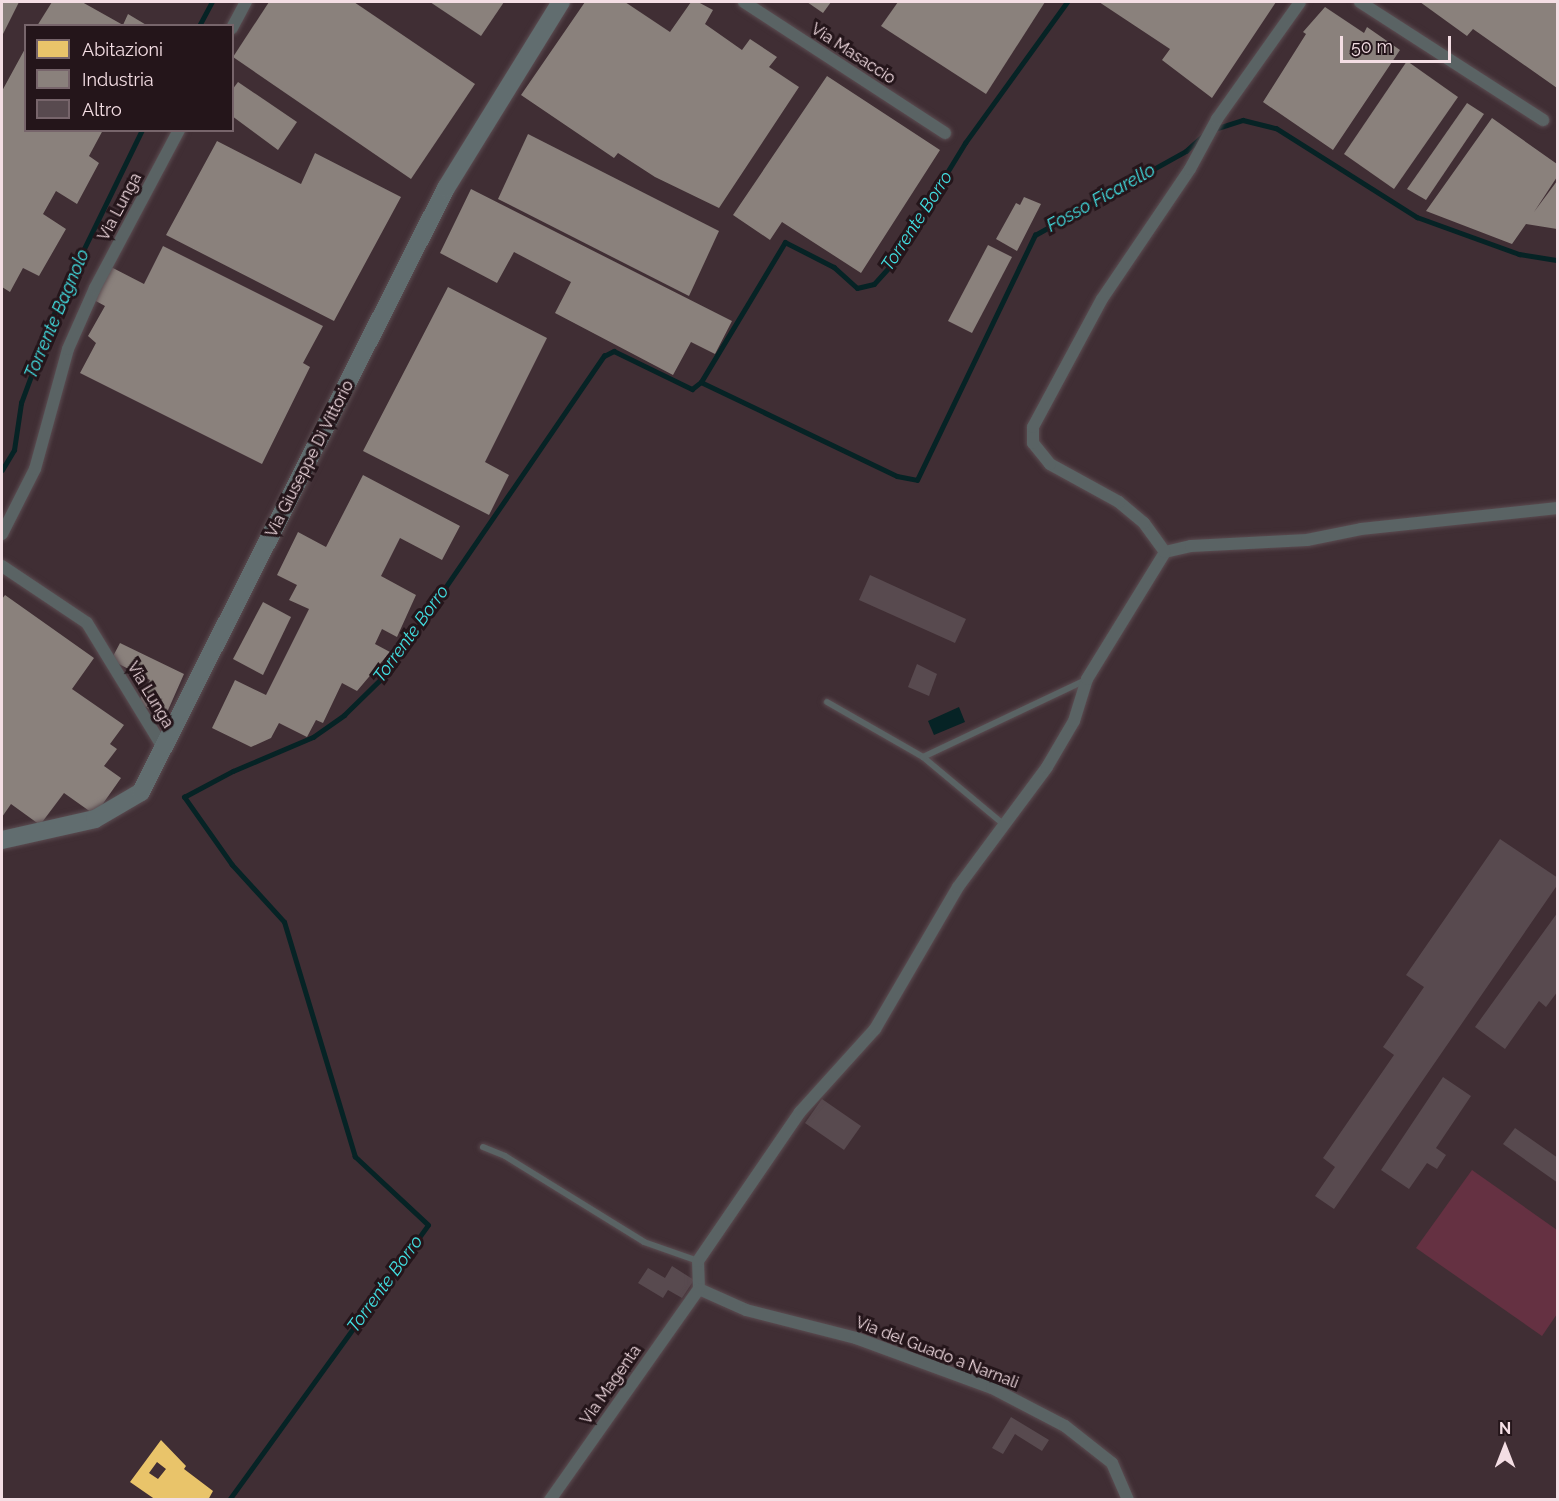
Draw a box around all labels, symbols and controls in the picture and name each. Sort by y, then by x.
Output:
street label: Via Masaccio [807,20,899,88]
legend [24,24,234,132]
scale bar [1343,24,1454,62]
text: 50 m [1351,36,1393,57]
text: Abitazioni [82,39,163,60]
text: Industria [82,69,154,90]
text: Altro [82,99,122,120]
water label: Fosso Ficarello [1043,159,1159,237]
water label: Torrente Borro [877,167,957,275]
street label: Via Lunga [94,170,146,244]
water label: Torrente Bagnolo [20,246,94,382]
street label: Via Giuseppe Di Vittorio [262,377,358,541]
water label: Torrente Borro [369,581,453,687]
street label: Via Lunga [123,658,177,732]
water label: Torrente Borro [343,1231,427,1337]
street label: Via del Guado a Narnali [853,1313,1021,1393]
street label: Via Magenta [577,1342,645,1428]
north arrow [1475,1417,1535,1477]
text: N [1499,1419,1511,1438]

